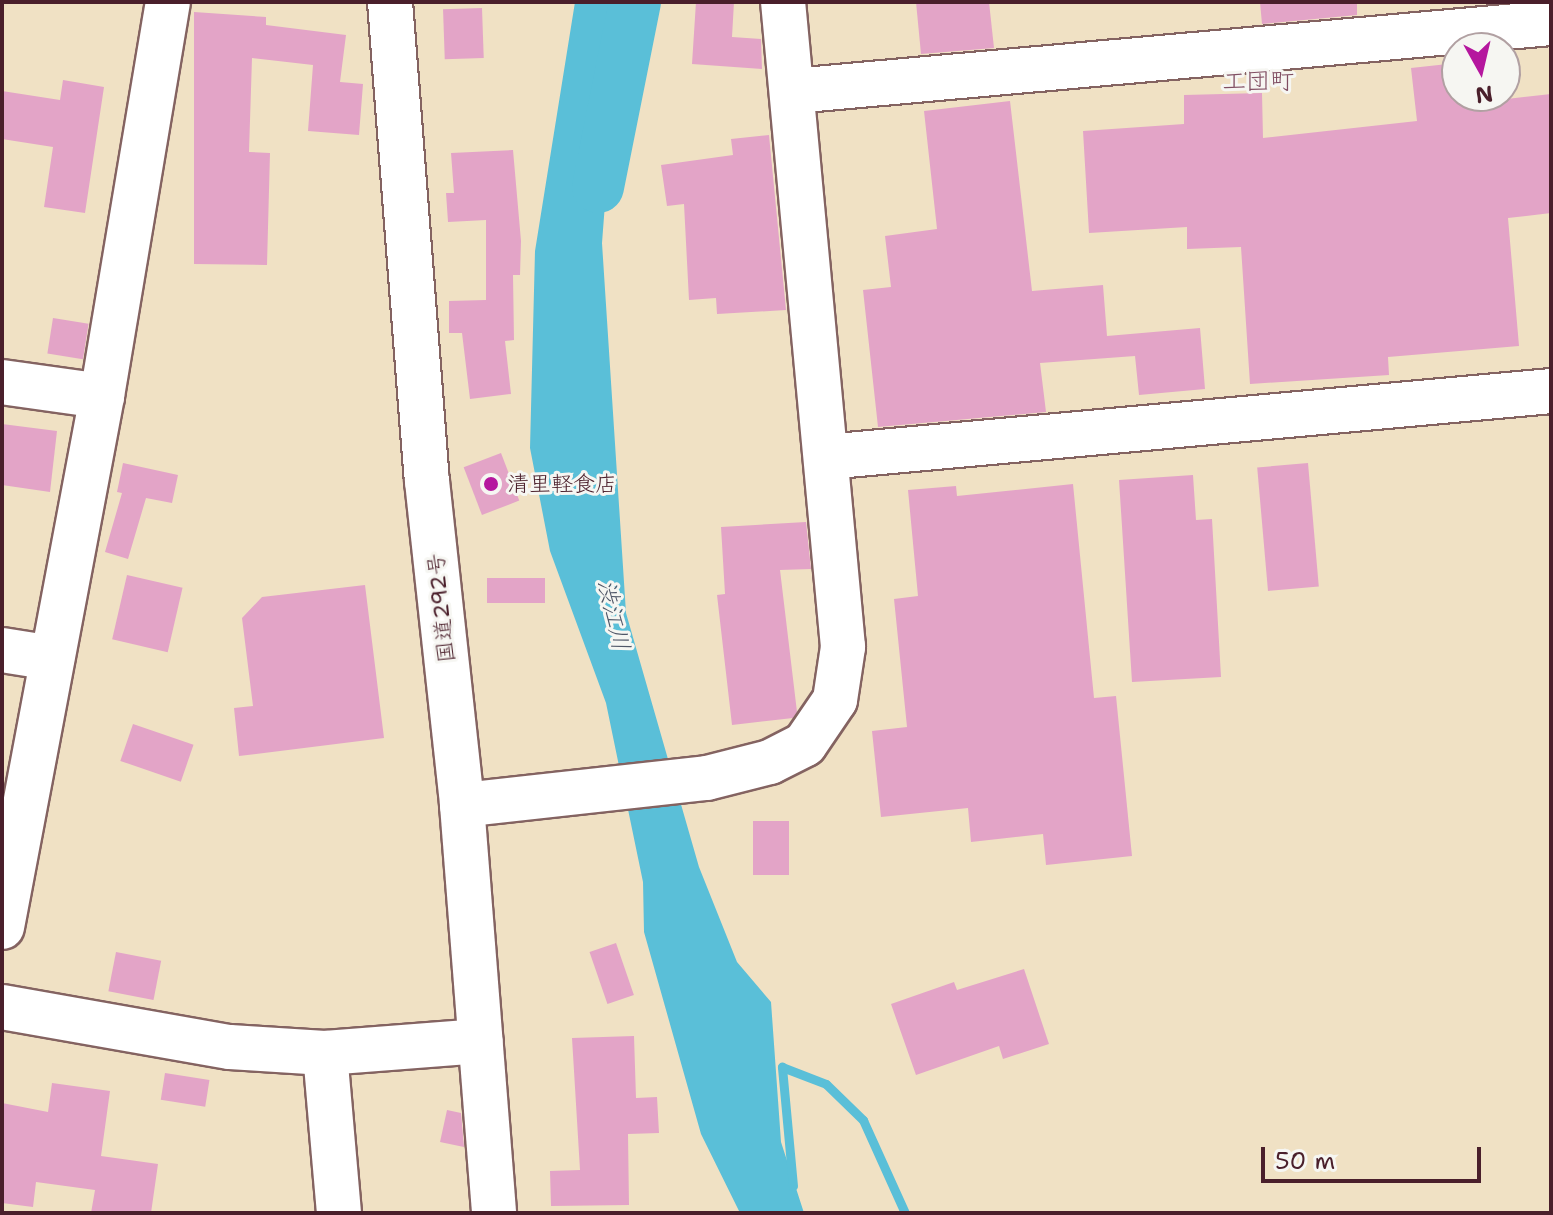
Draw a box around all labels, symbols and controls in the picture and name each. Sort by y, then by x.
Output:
north arrow [1441,32,1521,112]
district label: 工団町 [1222,68,1294,96]
text: N [1473,79,1495,110]
place label: 清里軽食店 [507,471,617,497]
marker: 清里軽食店 [482,475,500,493]
street label: 国道292号 [422,552,460,664]
water label: 渋江川 [591,577,635,653]
scale bar [1265,1131,1485,1181]
text: 50 m [1275,1145,1335,1177]

